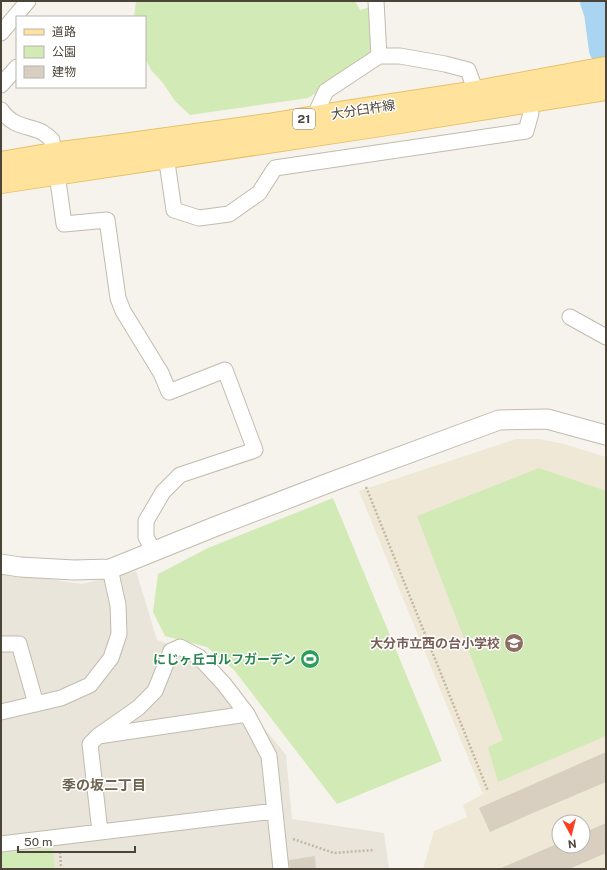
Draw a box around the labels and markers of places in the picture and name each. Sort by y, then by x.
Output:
school or university icon: 大分市立西の台小学校 [503,632,525,654]
place label: 大分市立西の台小学校 [370,636,500,651]
sports icon: にじヶ丘ゴルフガーデン [299,648,321,670]
place label: にじヶ丘ゴルフガーデン [153,652,296,667]

